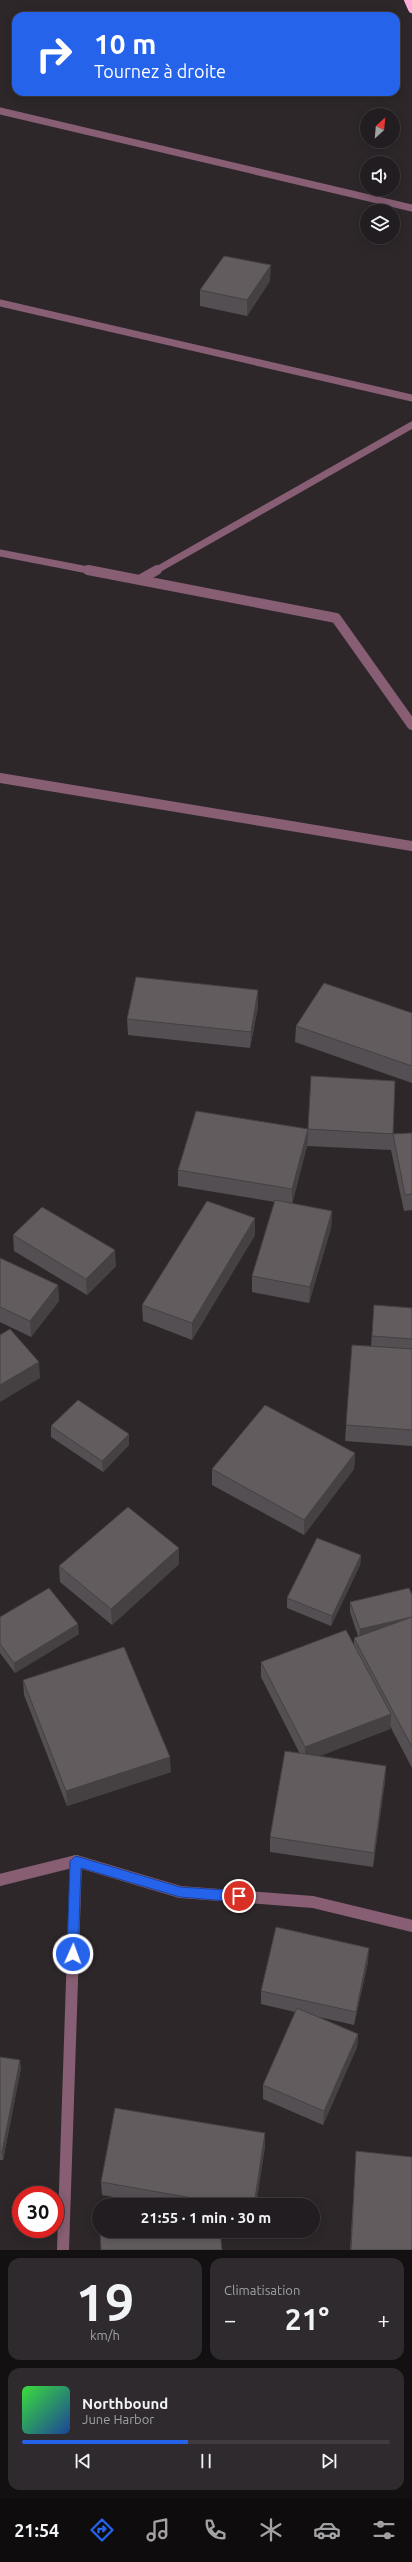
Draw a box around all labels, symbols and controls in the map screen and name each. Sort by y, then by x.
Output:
icon: right [28,28,80,80]
text: 10 m [94,28,156,59]
text: Tournez à droite [94,61,226,81]
north arrow [360,108,400,148]
map controls [360,108,400,244]
button: sound [360,156,400,196]
button: layers [360,204,400,244]
pin [222,1879,256,1913]
icon: arrive [228,1885,250,1907]
position arrow [52,1933,94,1975]
speed limit sign: 30 [12,2186,64,2238]
text: 21:55 · 1 min · 30 m [141,2209,271,2226]
text: 19 [76,2273,134,2331]
text: Climatisation [224,2283,300,2297]
text: 21° [285,2302,329,2336]
text: − [224,2307,236,2332]
text: + [378,2307,390,2332]
text: km/h [90,2328,120,2342]
text: Northbound [82,2395,168,2412]
text: June Harbor [82,2412,154,2426]
icon: previous [72,2450,94,2472]
icon: pause [195,2450,217,2472]
icon: next [318,2450,340,2472]
icon: directions [88,2516,116,2544]
icon: music [144,2516,172,2544]
icon: phone [201,2516,229,2544]
icon: climate [257,2516,285,2544]
icon: car [313,2516,341,2544]
icon: filters [370,2516,398,2544]
text: 21:54 [14,2520,59,2540]

